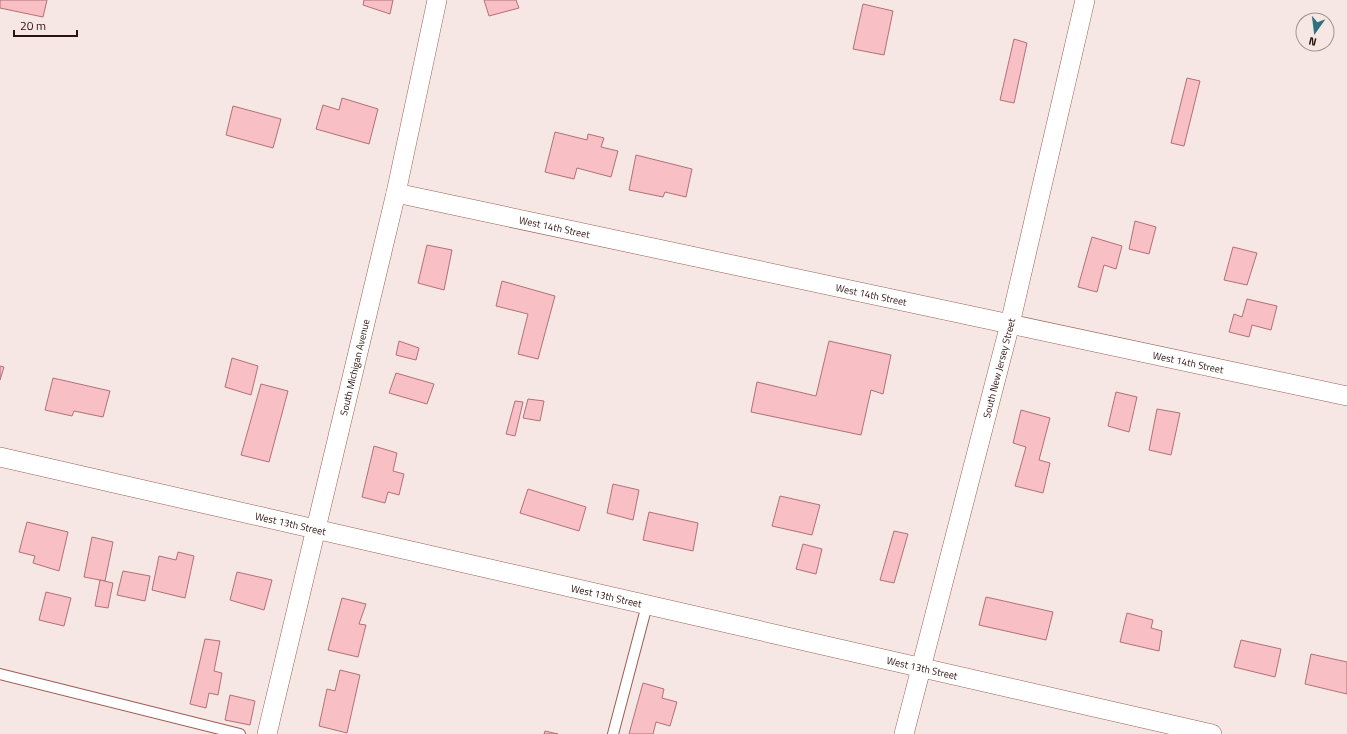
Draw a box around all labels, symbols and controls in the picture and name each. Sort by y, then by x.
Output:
scale bar [14,12,77,38]
north arrow [1295,12,1335,52]
text: 20 m [20,16,46,35]
text: N [1307,33,1318,50]
street label: West 14th Street [517,212,592,242]
street label: West 14th Street [834,280,909,310]
street label: South New Jersey Street [979,316,1019,420]
street label: South Michigan Avenue [336,318,374,417]
street label: West 14th Street [1151,348,1225,378]
street label: West 13th Street [254,509,328,539]
street label: West 13th Street [569,581,644,612]
street label: West 13th Street [885,653,959,684]

